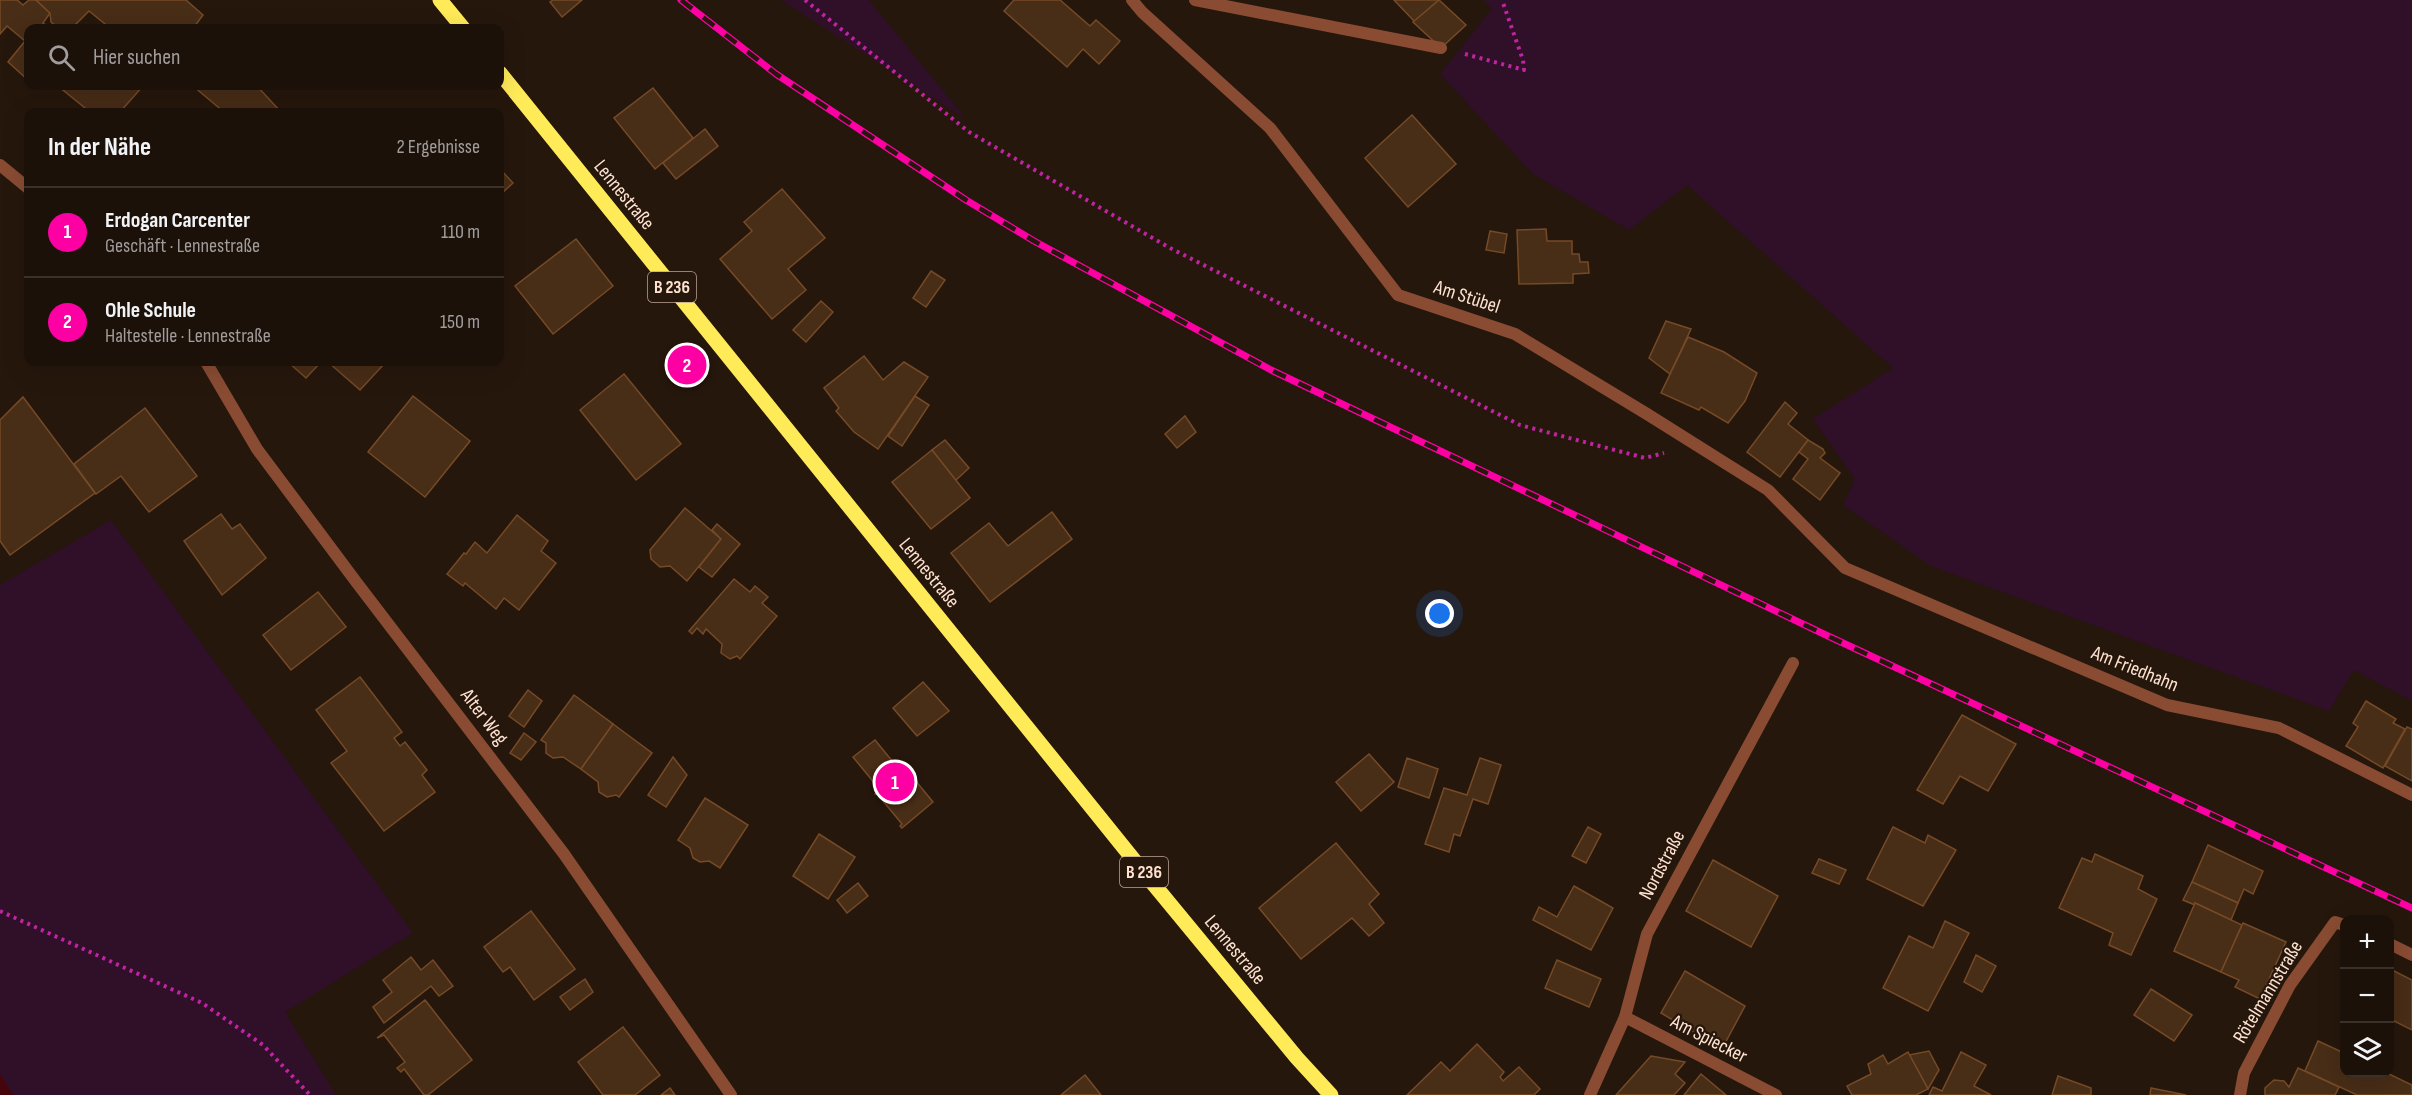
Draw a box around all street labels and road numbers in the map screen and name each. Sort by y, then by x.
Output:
street label: Lennestraße [588,155,660,235]
road number: B 236 [648,272,696,302]
street label: Am Stübel [1430,275,1503,319]
street label: Lennestraße [893,533,965,613]
street label: Am Friedhahn [2087,640,2182,697]
street label: Alter Weg [455,683,513,750]
street label: Nordstraße [1634,826,1690,904]
road number: B 236 [1120,857,1168,887]
street label: Lennestraße [1199,910,1271,990]
street label: Rötelmannstraße [2228,936,2308,1048]
street label: Am Spiecker [1666,1009,1751,1069]

